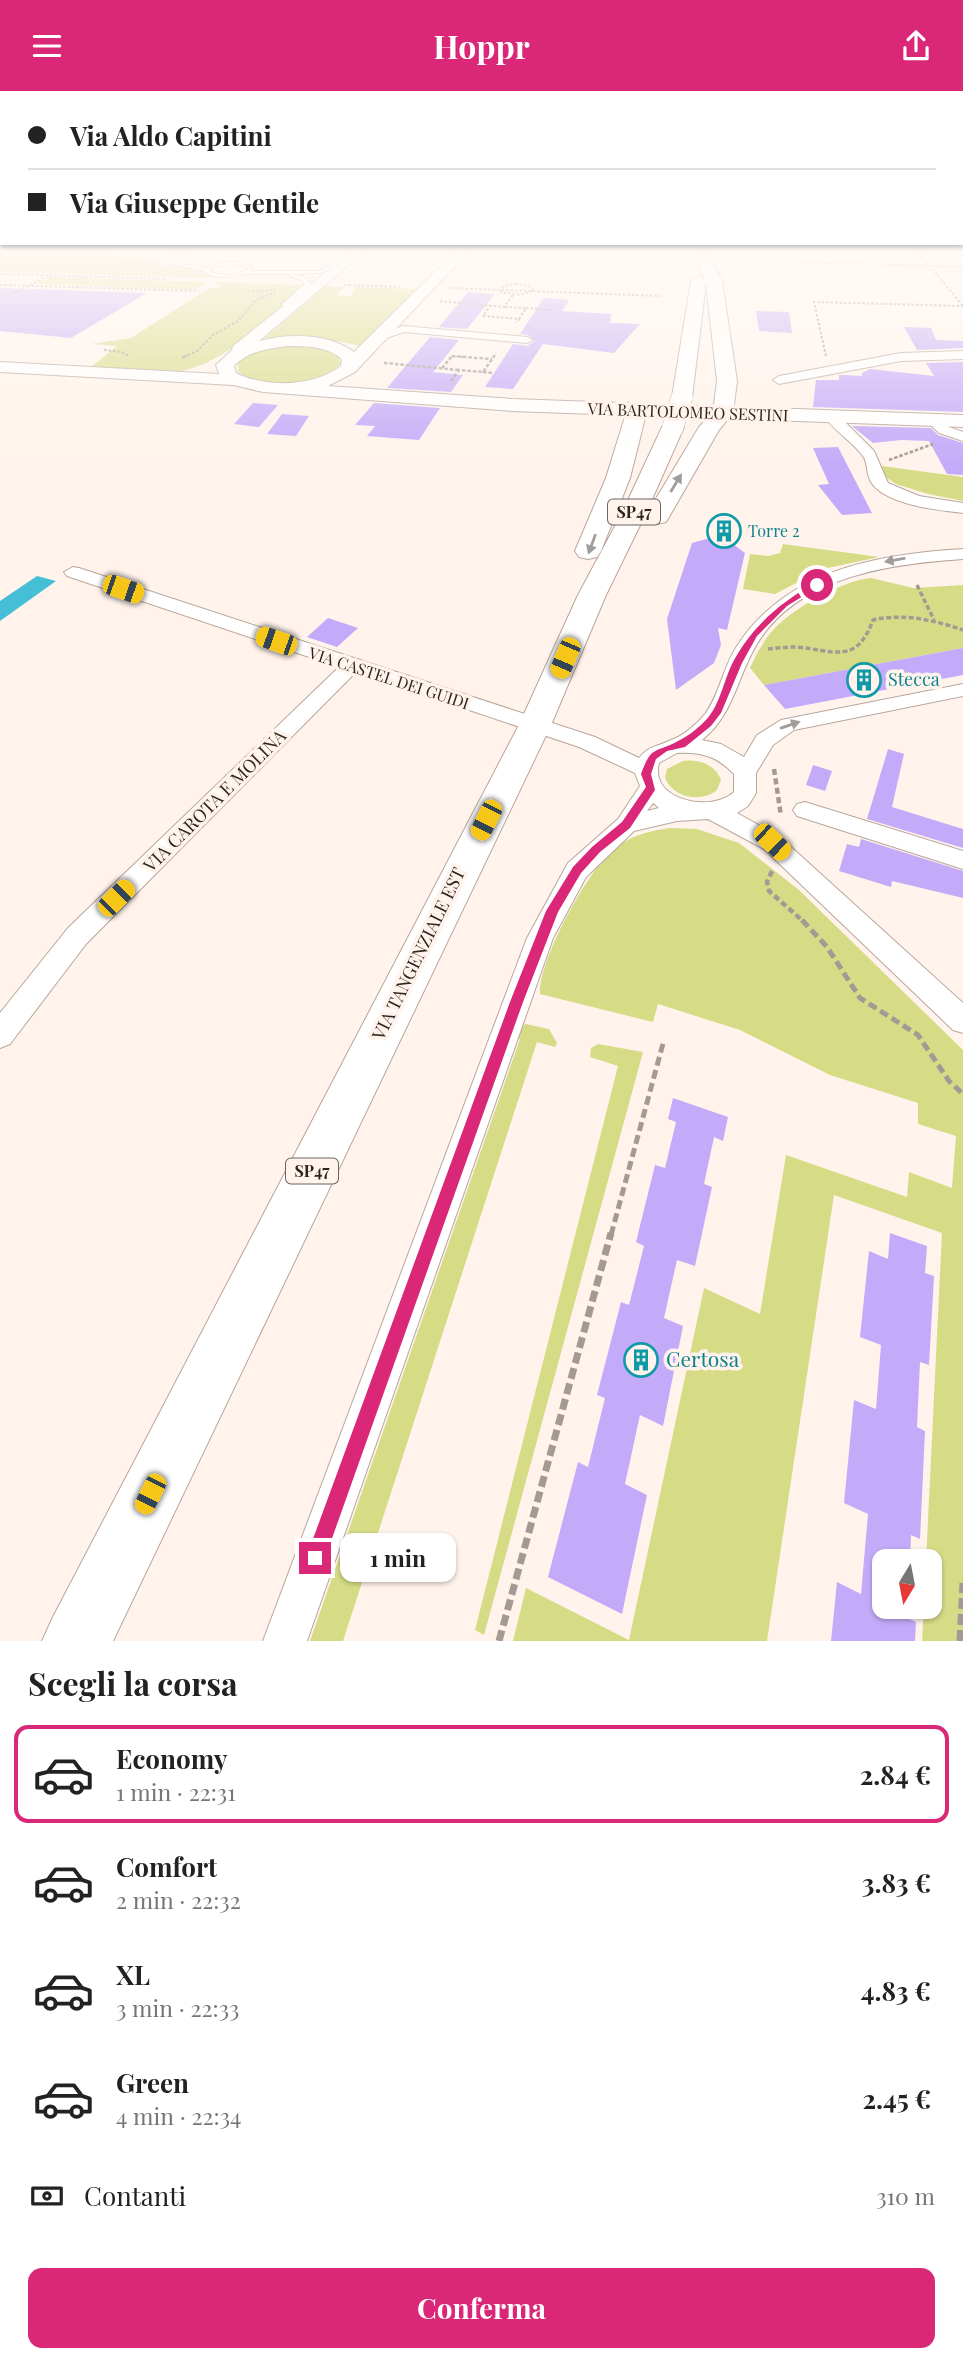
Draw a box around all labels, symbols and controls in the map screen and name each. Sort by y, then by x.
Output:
text: Hoppr [433,24,530,67]
icon: menu [28,27,66,65]
icon: share [897,27,935,65]
text: Via Aldo Capitini [70,118,272,153]
text: Via Giuseppe Gentile [70,185,319,220]
street label: VIA BARTOLOMEO SESTINI [586,397,789,425]
one-way arrow [670,474,682,493]
road number: SP47 [608,499,660,525]
building icon: Torre 2 [705,512,743,550]
place label: Torre 2 [748,520,800,541]
one-way arrow [586,533,597,554]
one-way arrow [884,555,906,566]
route start [801,569,833,601]
car [100,572,147,606]
car [253,624,300,658]
car [548,635,583,681]
street label: VIA CASTEL DEI GUIDI [305,641,472,713]
building icon: Stecca [845,661,883,699]
place label: Stecca [888,667,940,691]
one-way arrow [780,719,801,730]
street label: VIA CAROTA E MOLINA [137,723,291,878]
car [468,797,505,843]
car [750,820,795,864]
street label: VIA TANGENZIALE EST [366,863,470,1045]
car [94,876,139,920]
road number: SP47 [286,1159,338,1183]
building icon: Certosa [622,1341,660,1379]
place label: Certosa [666,1344,740,1372]
car [132,1471,169,1517]
callout: 1 min [340,1533,455,1583]
route end [299,1542,331,1574]
text: 1 min [370,1542,426,1573]
north arrow [872,1549,942,1619]
map controls [872,1549,942,1619]
text: Scegli la corsa [28,1661,238,1704]
text: Economy [116,1741,227,1776]
icon: car [32,1743,95,1806]
text: 2.84 € [860,1757,931,1792]
text: 1 min · 22:31 [116,1776,236,1807]
text: Comfort [116,1849,217,1884]
icon: car [32,1851,95,1914]
text: 3.83 € [862,1865,931,1900]
text: 2 min · 22:32 [116,1884,241,1915]
text: XL [116,1957,150,1992]
icon: car [32,1959,95,2022]
text: 4.83 € [861,1973,931,2008]
text: 3 min · 22:33 [116,1992,239,2023]
text: Green [116,2065,189,2100]
icon: car [32,2067,95,2130]
text: 2.45 € [862,2081,931,2116]
text: 4 min · 22:34 [116,2100,241,2131]
icon: cash [28,2177,66,2215]
text: Contanti [84,2178,186,2213]
text: 310 m [876,2180,935,2211]
button: Conferma [28,2268,935,2348]

